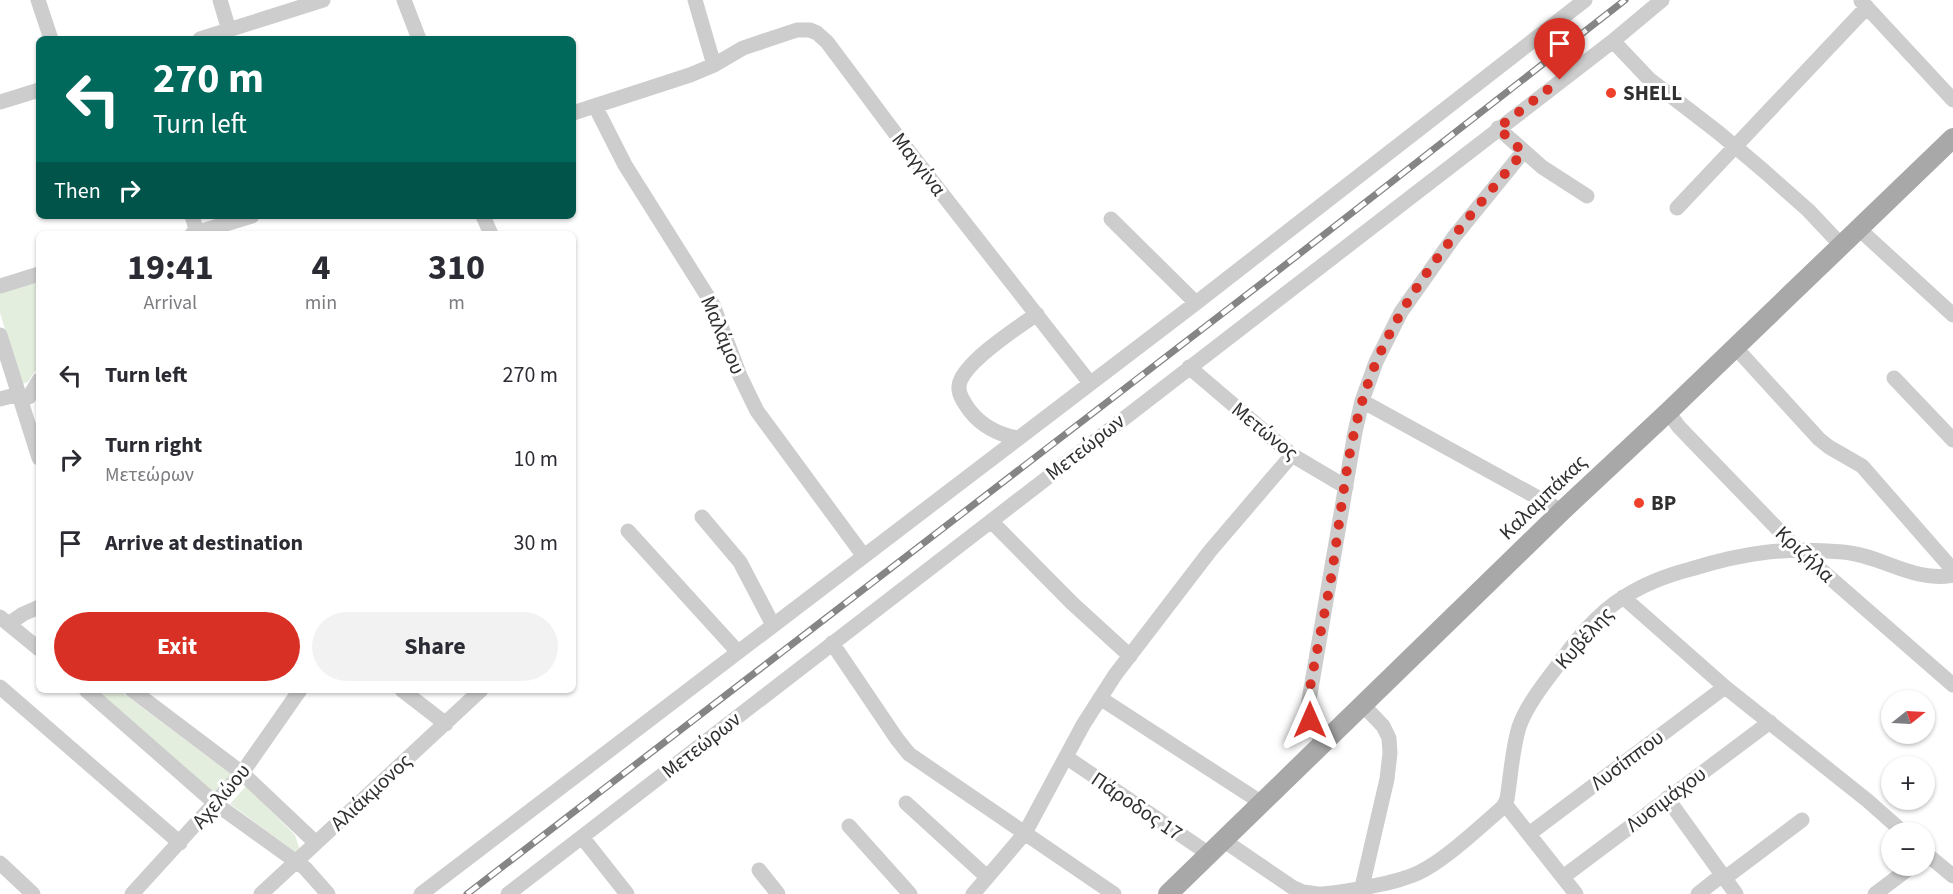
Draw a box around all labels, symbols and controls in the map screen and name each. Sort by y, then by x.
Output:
pin [1534,18,1585,80]
icon: arrive [1543,27,1576,60]
text: 270 m [153,49,264,109]
icon: left [54,60,132,138]
place label: SHELL [1623,78,1682,108]
marker: SHELL [1604,86,1618,100]
text: Turn left [153,105,247,144]
street label: Μαγγίνα [885,126,954,202]
icon: right [113,174,146,207]
text: Then [54,175,101,207]
text: 19:41 [127,242,214,293]
text: 4 [311,242,330,293]
text: 310 [428,242,485,293]
text: Arrival [143,289,197,317]
text: min [305,289,337,317]
text: m [448,289,465,317]
street label: Μαλάμου [693,291,753,379]
icon: left [54,359,87,392]
text: Turn left [105,359,187,391]
text: 270 m [503,359,558,391]
street label: Μετώνος [1225,395,1305,467]
street label: Μετεώρων [1039,406,1131,488]
text: Turn right [105,429,202,461]
icon: right [54,443,87,476]
text: 10 m [513,443,558,475]
street label: Καλαμπάκας [1492,447,1594,547]
text: Μετεώρων [105,461,194,489]
place label: BP [1651,488,1676,518]
marker: BP [1632,496,1646,510]
street label: Κριζήλα [1769,519,1842,590]
icon: arrive [54,527,87,560]
text: Arrive at destination [105,527,303,559]
text: 30 m [513,527,558,559]
street label: Κυβέλης [1548,600,1620,676]
button: Exit [54,612,300,681]
button: Share [312,612,558,681]
position arrow [1278,688,1342,752]
north arrow [1881,690,1935,744]
map controls [1881,690,1935,876]
street label: Μετεώρων [655,704,747,786]
street label: Λυσίππου [1584,723,1670,797]
street label: Αλιάκμονος [324,746,418,838]
button: + [1881,756,1935,810]
street label: Αχελώου [185,757,257,835]
street label: Λυσιμάχου [1620,759,1712,839]
street label: Πάροδος 17 [1085,764,1189,848]
button: − [1881,822,1935,876]

